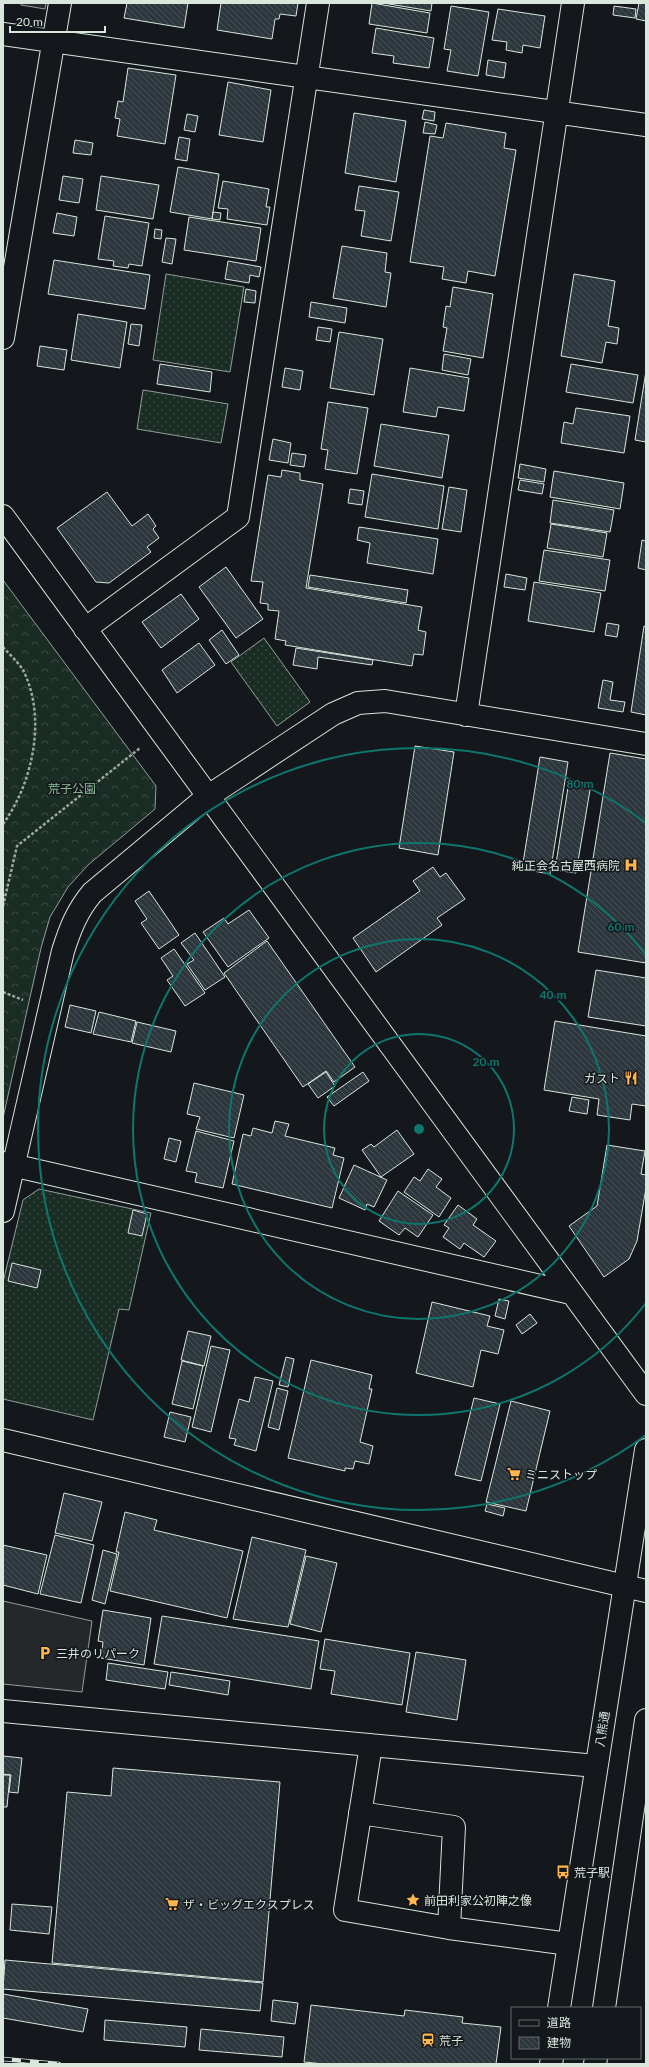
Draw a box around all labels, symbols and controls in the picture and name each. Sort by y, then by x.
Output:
scale bar [10,8,105,34]
text: 20 m [16,14,43,29]
text: 80 m [567,776,593,791]
park label: 荒子公園 [48,781,96,796]
hospital icon: 純正会名古屋西病院 [623,857,639,873]
place label: 純正会名古屋西病院 [512,858,620,873]
text: 60 m [608,919,634,934]
text: 40 m [540,987,566,1002]
text: 20 m [473,1054,499,1069]
restaurant icon: ガスト [623,1070,639,1086]
place label: ガスト [584,1071,620,1086]
centre of rings [412,1122,426,1136]
supermarket icon: ミニストップ [506,1466,522,1482]
place label: ミニストップ [525,1467,597,1482]
parking icon: 三井のリパーク [37,1645,53,1661]
place label: 三井のリパーク [56,1646,140,1661]
street label: 八熊通 [592,1710,612,1748]
bus stop icon: 荒子駅 [555,1864,571,1880]
place label: 荒子駅 [574,1865,610,1880]
place icon: 前田利家公初陣之像 [405,1892,421,1908]
place label: 前田利家公初陣之像 [424,1893,532,1908]
supermarket icon: ザ・ビッグエクスプレス [164,1896,180,1912]
place label: ザ・ビッグエクスプレス [183,1897,315,1912]
legend [511,2007,641,2059]
text: 道路 [547,2015,571,2030]
station icon: 荒子 [420,2032,436,2048]
place label: 荒子 [439,2033,463,2048]
text: 建物 [547,2035,571,2050]

